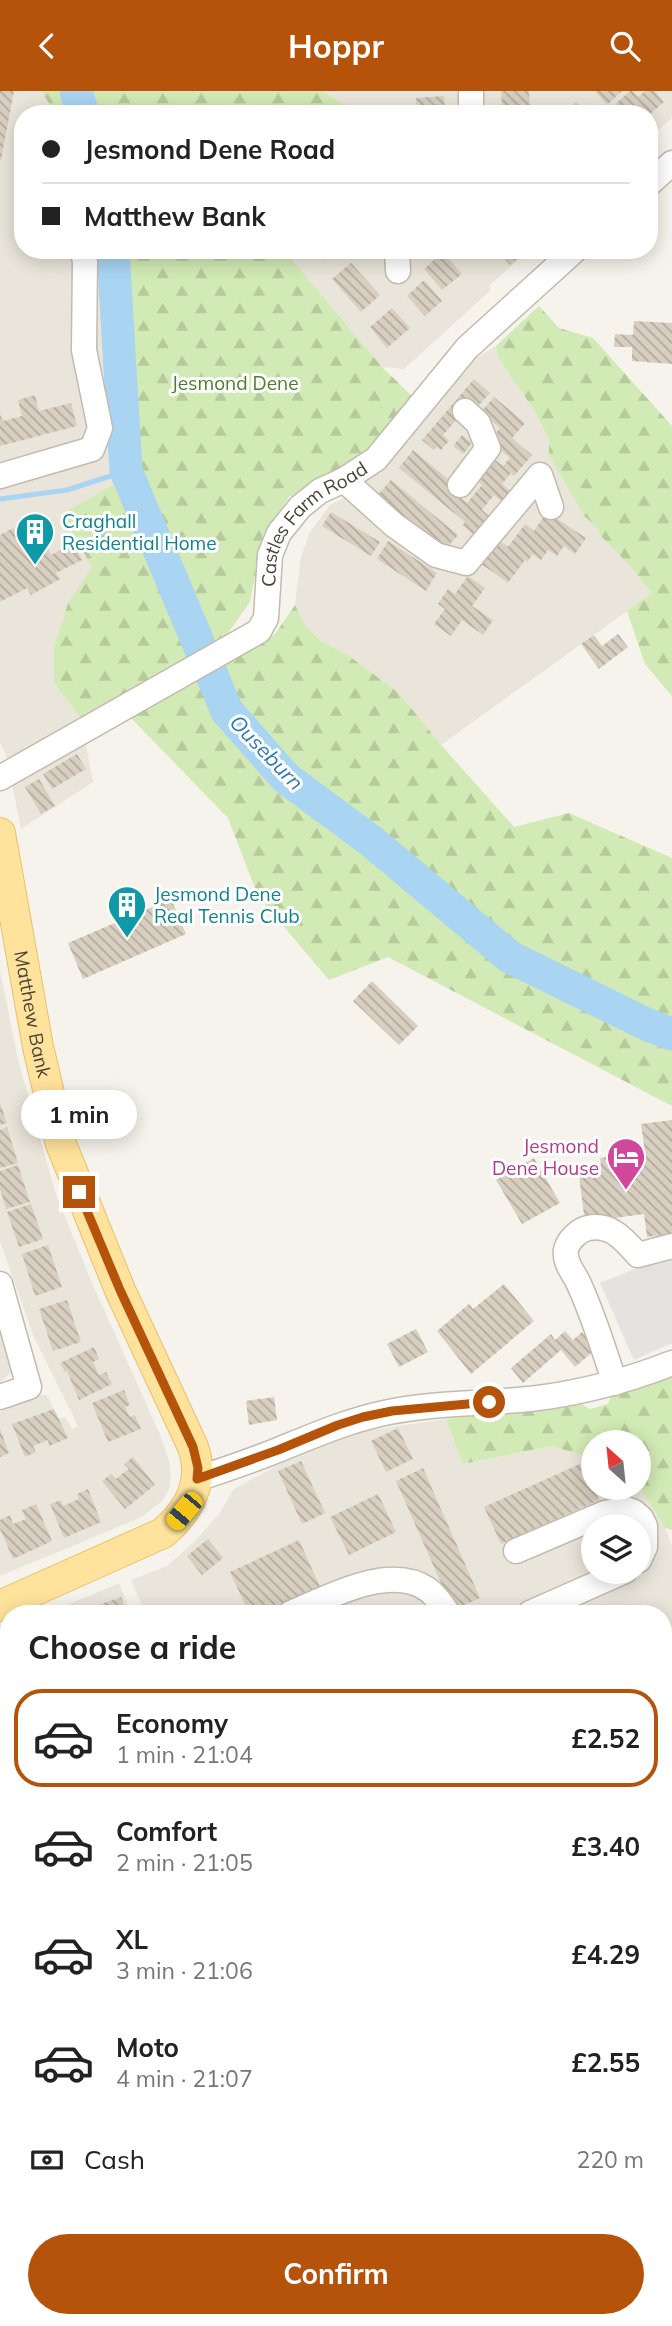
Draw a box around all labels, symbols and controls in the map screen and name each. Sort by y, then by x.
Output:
text: Hoppr [288,26,384,66]
icon: back [28,27,66,65]
icon: search [606,27,644,65]
text: Jesmond Dene Road [84,133,335,166]
text: Matthew Bank [84,200,266,233]
park label: Jesmond Dene [171,371,299,395]
street label: Castles Farm Road [256,456,372,588]
place label: Craghall Residential Home [62,509,217,555]
building icon: Craghall Residential Home [14,511,56,566]
water label: Ouseburn [225,709,309,795]
place label: Jesmond Dene Real Tennis Club [154,882,300,928]
building icon: Jesmond Dene Real Tennis Club [106,884,148,939]
street label: Matthew Bank [9,949,57,1080]
callout: 1 min [21,1091,137,1139]
text: 1 min [49,1100,109,1129]
place label: Jesmond Dene House [492,1134,599,1180]
hotel icon: Jesmond Dene House [605,1136,647,1191]
route end [63,1176,95,1208]
route start [473,1386,505,1418]
north arrow [581,1430,651,1500]
map controls [581,1430,651,1584]
car [163,1488,206,1534]
button: layers [581,1514,651,1584]
text: Choose a ride [28,1627,236,1667]
icon: car [32,1707,95,1770]
text: Economy [116,1707,228,1740]
text: £2.52 [571,1722,640,1755]
text: 1 min · 21:04 [116,1740,253,1769]
icon: car [32,1815,95,1878]
text: Comfort [116,1815,217,1848]
text: £3.40 [571,1830,640,1863]
text: 2 min · 21:05 [116,1848,253,1877]
icon: car [32,1923,95,1986]
text: XL [116,1923,148,1956]
text: £4.29 [571,1938,640,1971]
text: 3 min · 21:06 [116,1956,253,1985]
icon: car [32,2031,95,2094]
text: Moto [116,2031,179,2064]
text: £2.55 [571,2046,640,2079]
text: 4 min · 21:07 [116,2064,253,2093]
icon: cash [28,2141,66,2179]
text: Cash [84,2143,145,2176]
text: 220 m [576,2145,644,2174]
button: Confirm [28,2234,644,2314]

